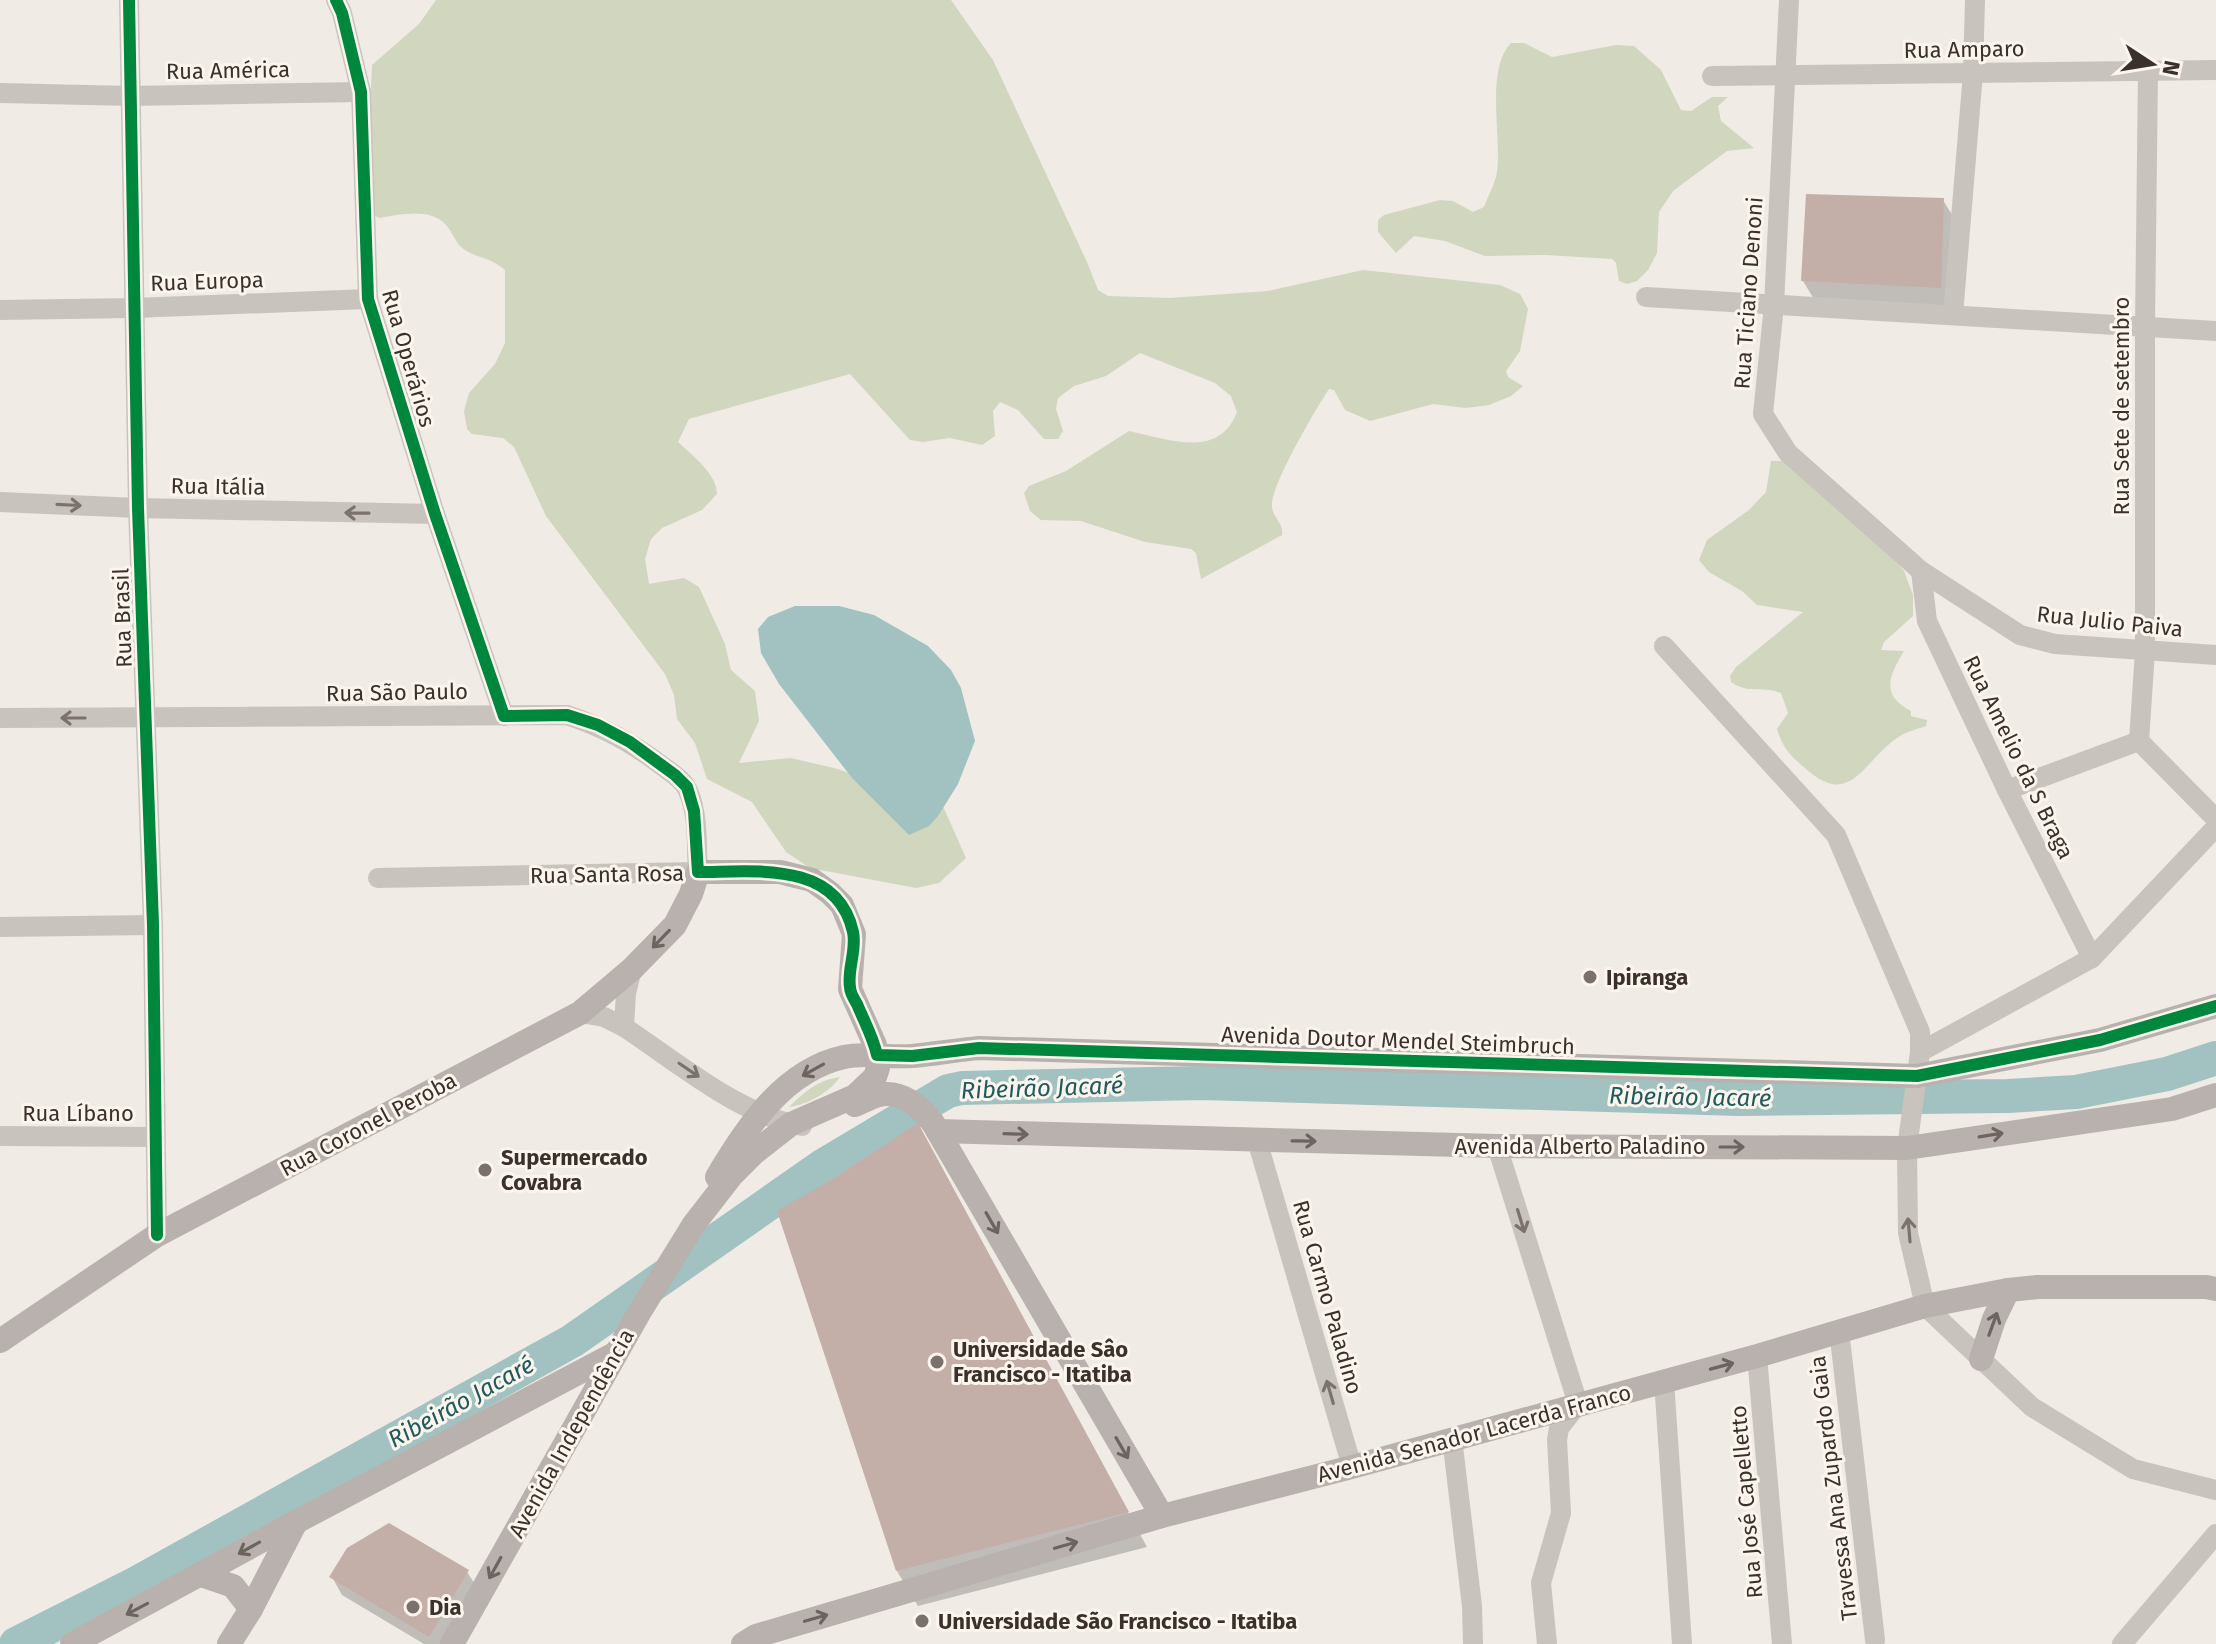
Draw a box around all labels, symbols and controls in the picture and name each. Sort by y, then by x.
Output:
north arrow [2112,24,2192,104]
street label: Rua Amparo [1903,35,2025,64]
street label: Rua América [166,56,290,85]
text: N [2156,58,2186,78]
street label: Rua Ticiano Denoni [1728,196,1769,390]
street label: Rua Europa [150,266,264,297]
street label: Rua Operários [376,286,441,430]
street label: Rua Sete de setembro [2108,297,2135,515]
street label: Rua Itália [170,472,266,501]
one-way arrow [55,498,82,513]
one-way arrow [344,505,371,520]
street label: Rua Brasil [107,568,138,668]
street label: Rua Julio Paiva [2035,600,2184,643]
street label: Rua Amelio da S Braga [1957,651,2080,863]
street label: Rua São Paulo [326,678,468,707]
one-way arrow [60,710,87,726]
street label: Rua Santa Rosa [530,860,684,889]
one-way arrow [652,929,671,948]
place label: Ipiranga [1606,964,1688,991]
marker: Ipiranga [1581,968,1599,986]
street label: Avenida Doutor Mendel Steimbruch [1221,1021,1575,1060]
one-way arrow [677,1063,700,1079]
one-way arrow [801,1063,825,1079]
street label: Rua Coronel Peroba [275,1066,461,1182]
water label: Ribeirão Jacaré [960,1071,1124,1105]
water label: Ribeirão Jacaré [1609,1082,1771,1112]
street label: Rua Líbano [22,1100,134,1127]
one-way arrow [1002,1126,1029,1141]
one-way arrow [1978,1127,2003,1142]
street label: Avenida Alberto Paladino [1455,1133,1706,1160]
one-way arrow [1290,1134,1317,1149]
one-way arrow [1718,1139,1745,1155]
place label: Supermercado Covabra [501,1144,648,1196]
marker: Supermercado Covabra [476,1161,494,1179]
street label: Rua Carmo Paladino [1287,1197,1368,1397]
one-way arrow [1514,1208,1529,1233]
one-way arrow [984,1211,1000,1234]
one-way arrow [1901,1217,1916,1243]
one-way arrow [1987,1312,2001,1337]
street label: Avenida Independência [503,1324,640,1542]
place label: Universidade Sâo Francisco - Itatiba [953,1336,1132,1388]
water label: Ribeirão Jacaré [383,1350,539,1454]
marker: Universidade Sâo Francisco - Itatiba [928,1353,946,1371]
street label: Travessa Ana Zupardo Gaia [1804,1354,1863,1622]
one-way arrow [1708,1357,1734,1372]
street label: Avenida Senador Lacerda Franco [1314,1379,1634,1488]
one-way arrow [1322,1379,1337,1405]
street label: Rua José Capelletto [1725,1404,1768,1600]
one-way arrow [1114,1436,1130,1459]
one-way arrow [1052,1536,1078,1551]
one-way arrow [238,1541,261,1557]
one-way arrow [487,1555,502,1579]
place label: Dia [429,1594,462,1621]
marker: Dia [404,1598,422,1616]
one-way arrow [125,1602,149,1618]
place label: Universidade São Francisco - Itatiba [938,1608,1297,1635]
one-way arrow [803,1610,829,1625]
marker: Universidade São Francisco - Itatiba [913,1612,931,1630]

